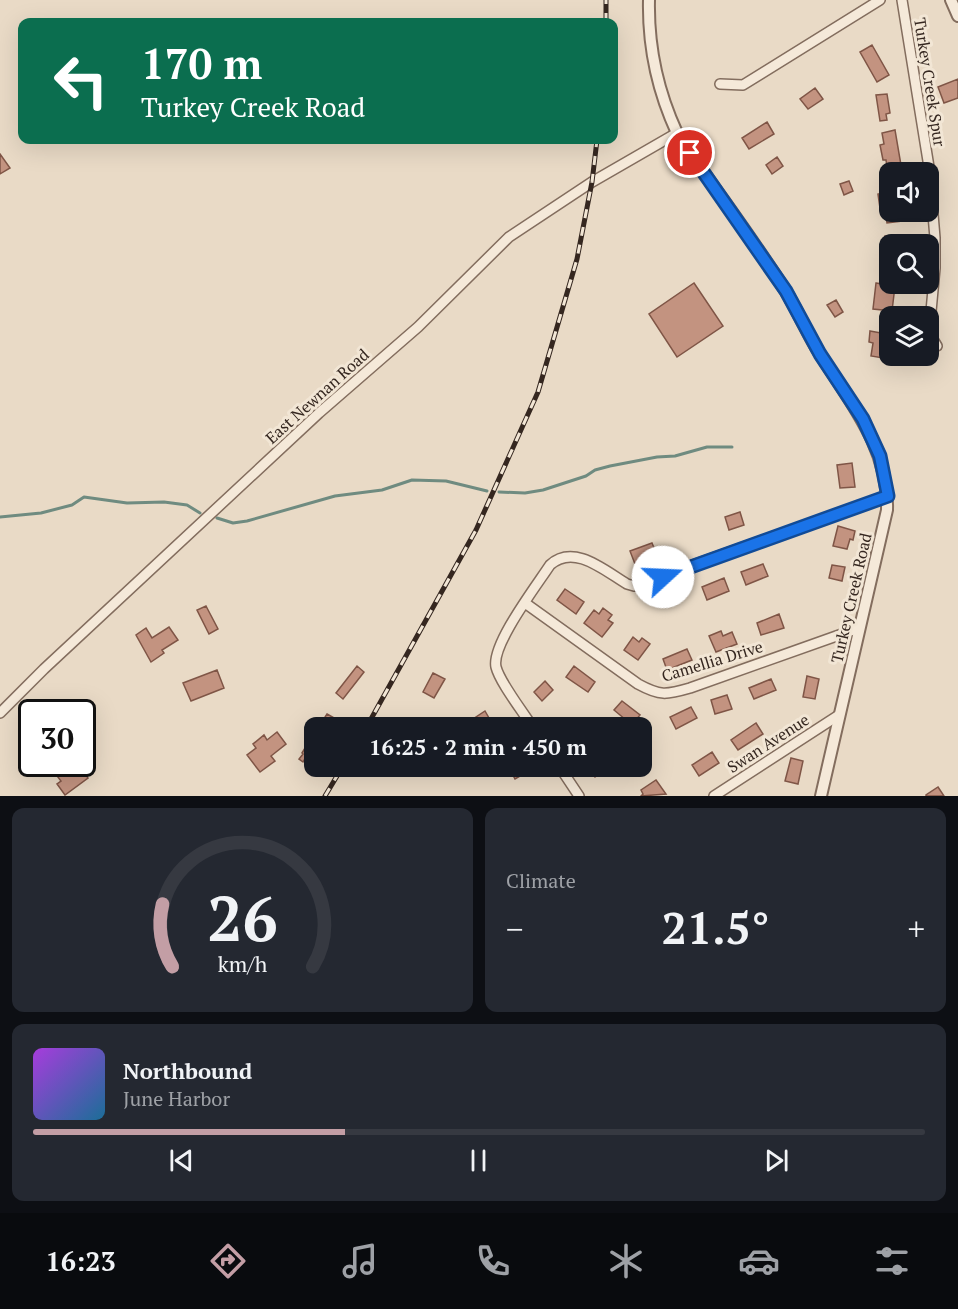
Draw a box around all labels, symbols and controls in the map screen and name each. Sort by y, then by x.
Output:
street label: Turkey Creek Spur [909,16,951,149]
text: 170 m [141,35,262,91]
icon: left [42,42,120,120]
text: Turkey Creek Road [141,89,365,125]
pin [664,127,715,178]
icon: arrive [673,136,706,169]
map controls [879,162,939,366]
button: sound [879,162,939,222]
button: search [879,234,939,294]
button: layers [879,306,939,366]
street label: East Newnan Road [261,344,374,448]
street label: Turkey Creek Road [825,531,877,665]
position arrow [631,545,695,609]
street label: Camellia Drive [659,635,765,687]
speed limit sign: 30 [18,699,96,777]
street label: Swan Avenue [723,708,813,778]
text: 16:25 · 2 min · 450 m [369,732,587,761]
text: Climate [506,867,576,894]
text: 26 [207,876,278,959]
text: 21.5° [661,897,770,957]
text: − [506,907,524,950]
text: + [907,907,925,950]
text: km/h [218,950,268,978]
text: Northbound [123,1056,252,1085]
text: June Harbor [123,1085,230,1112]
icon: previous [165,1144,198,1177]
icon: pause [462,1144,495,1177]
icon: next [760,1144,793,1177]
icon: directions [207,1240,249,1282]
icon: music [339,1240,381,1282]
icon: phone [472,1240,514,1282]
icon: climate [605,1240,647,1282]
icon: car [738,1240,780,1282]
icon: filters [871,1240,913,1282]
text: 16:23 [45,1243,116,1279]

